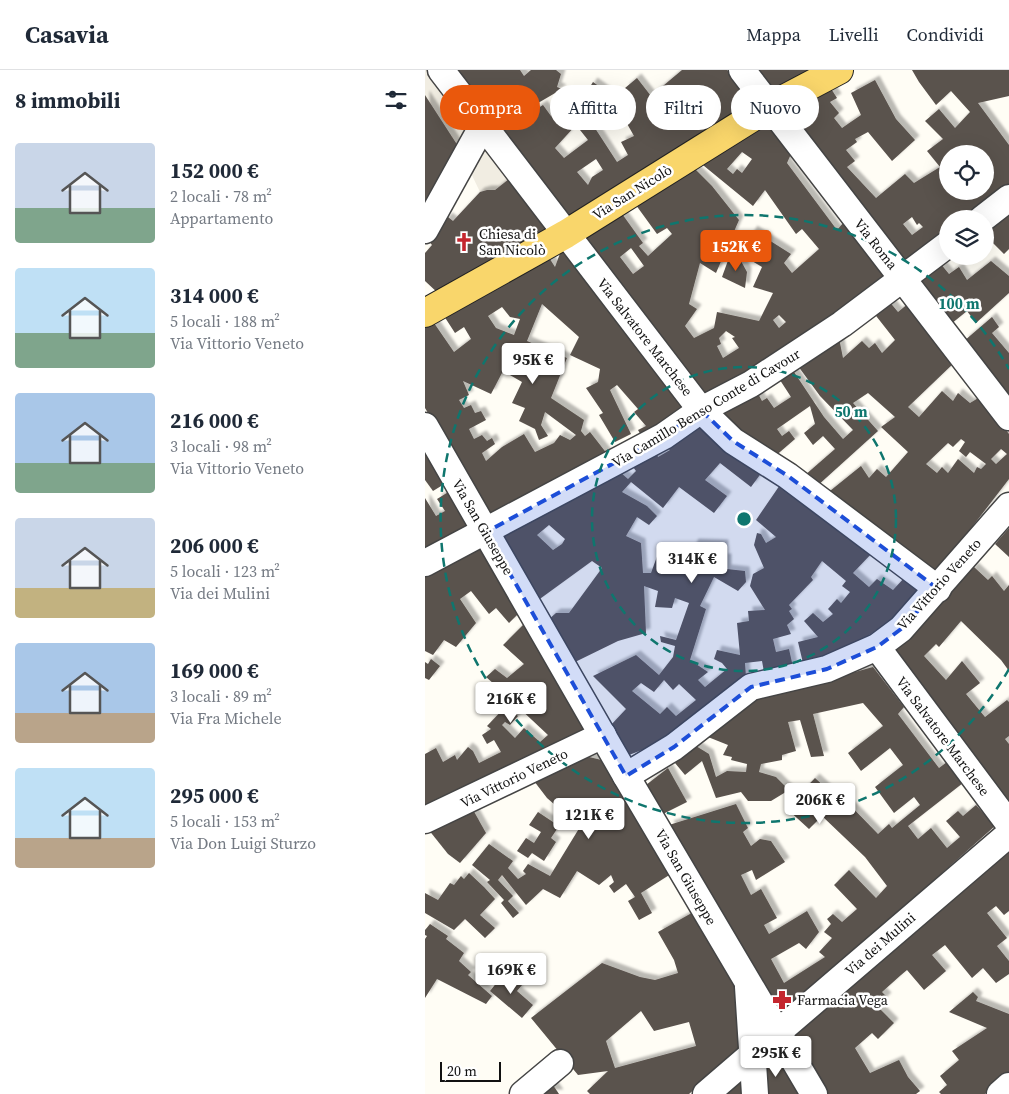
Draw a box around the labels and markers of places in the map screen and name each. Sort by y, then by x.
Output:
place label: Chiesa di San Nicolò [479,224,546,260]
pin: 152K € [695,230,777,272]
church icon: Chiesa di San Nicolò [453,231,475,253]
pin: 95K € [498,342,568,385]
centre of rings [735,510,753,528]
pin: 314K € [651,542,733,584]
pin: 216K € [470,682,552,724]
pin: 206K € [779,782,861,825]
pin: 121K € [548,798,630,840]
pin: 169K € [470,952,552,995]
pharmacy icon: Farmacia Vega [771,989,793,1011]
place label: Farmacia Vega [797,990,889,1010]
pin: 295K € [735,1036,817,1078]

